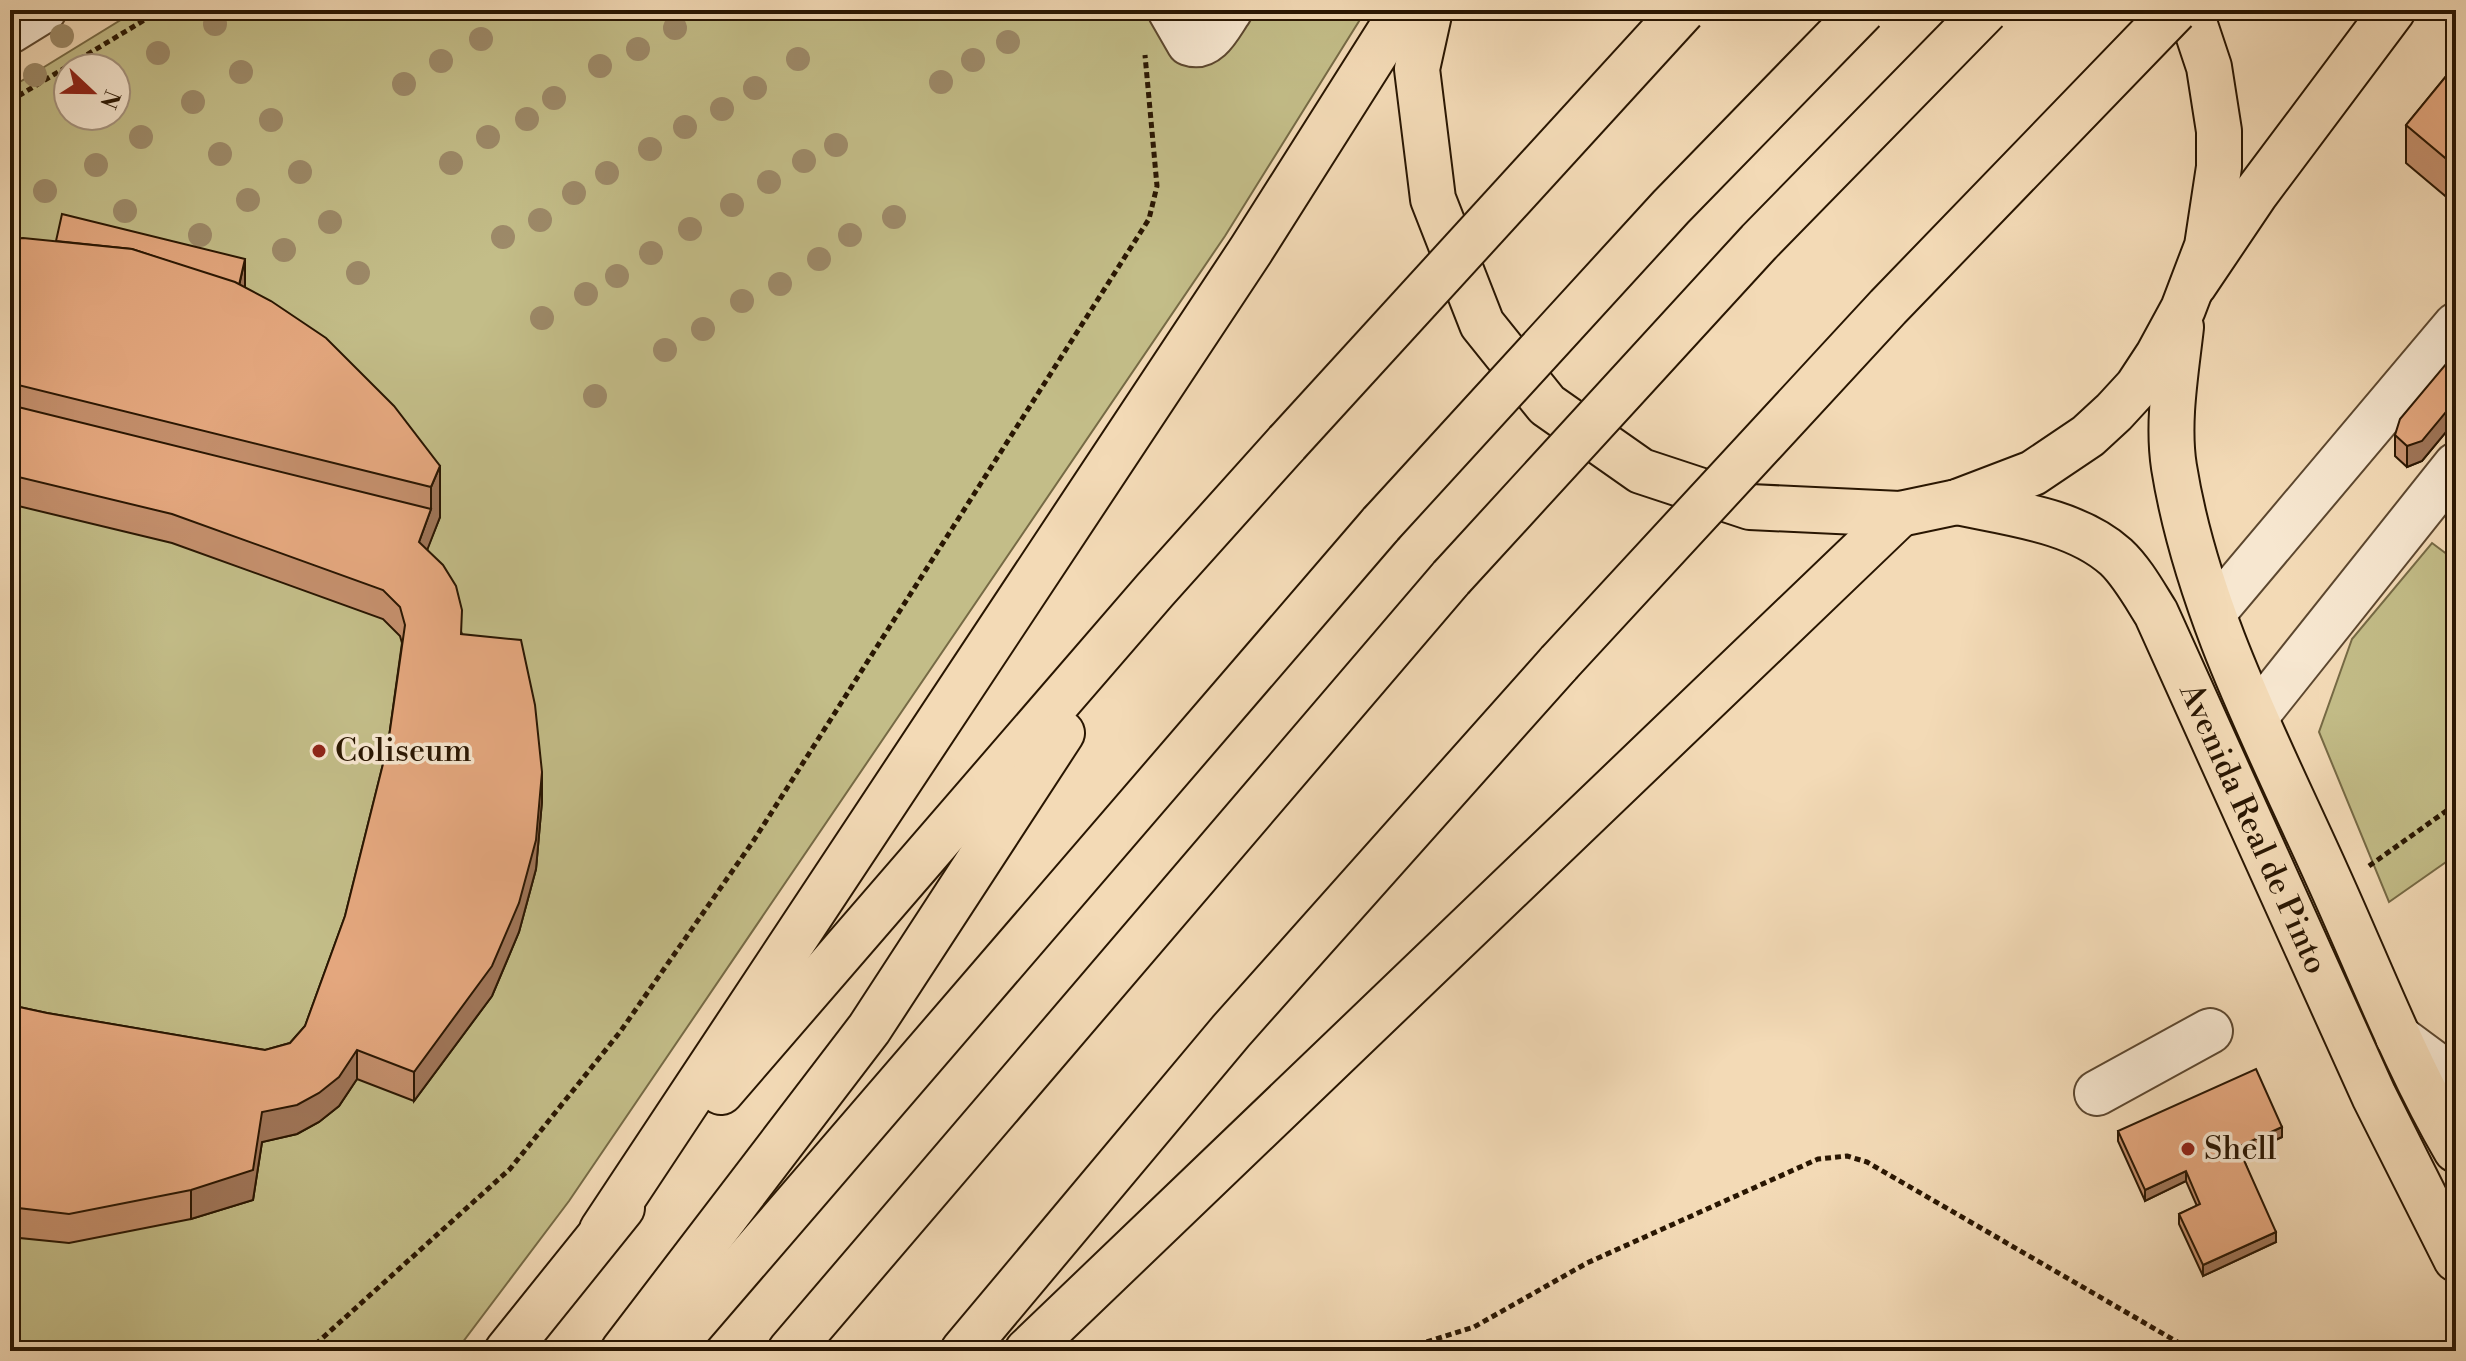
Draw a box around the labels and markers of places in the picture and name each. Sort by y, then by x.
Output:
place label: Coliseum [335,731,471,771]
marker: Coliseum [310,742,328,760]
place label: Shell [2204,1129,2277,1169]
marker: Shell [2179,1140,2197,1158]

